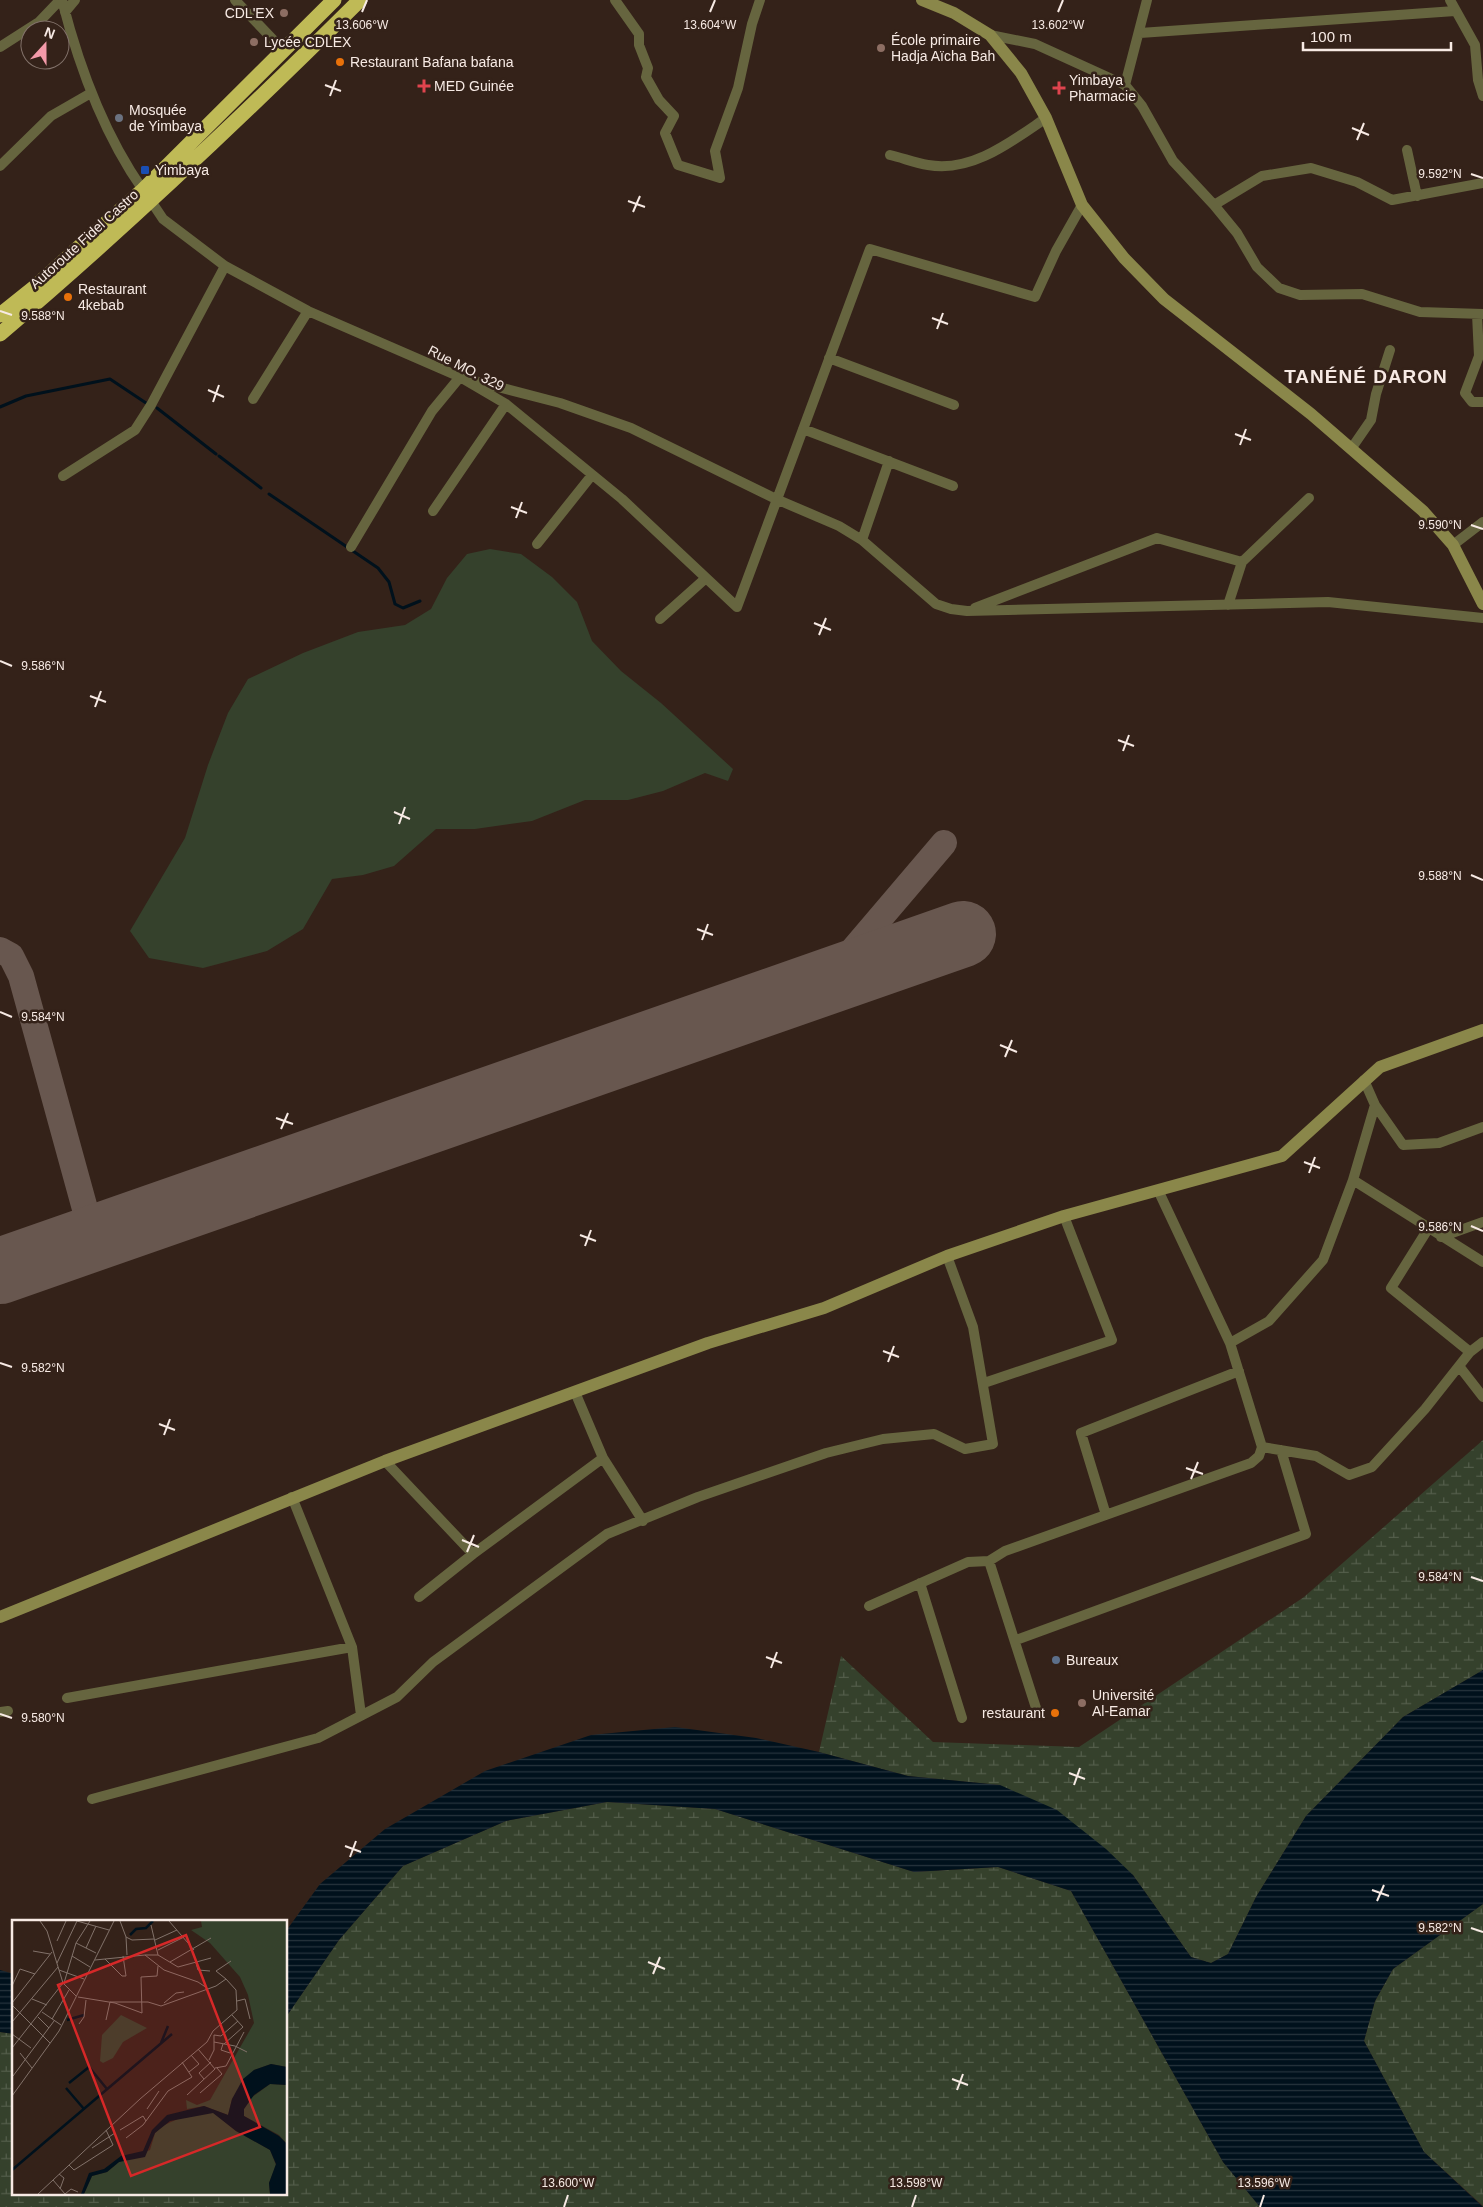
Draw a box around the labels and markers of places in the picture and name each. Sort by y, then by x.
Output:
place label: CDL'EX [225,5,275,21]
marker: CDL'EX [278,7,290,19]
place label: École primaire Hadja Aïcha Bah [891,32,995,64]
place label: Lycée CDLEX [264,34,352,50]
marker: Lycée CDLEX [248,36,260,48]
marker: École primaire Hadja Aïcha Bah [875,42,887,54]
place label: Restaurant Bafana bafana [350,54,514,70]
marker: Restaurant Bafana bafana [334,56,346,68]
place label: Yimbaya Pharmacie [1069,72,1136,104]
place label: MED Guinée [434,78,514,94]
marker: MED Guinée [418,80,430,92]
marker: Yimbaya Pharmacie [1053,82,1065,94]
place label: Mosquée de Yimbaya [129,102,202,134]
marker: Mosquée de Yimbaya [113,112,125,124]
place label: Yimbaya [155,162,209,178]
marker: Yimbaya [139,164,151,176]
place label: Restaurant 4kebab [78,281,147,313]
marker: Restaurant 4kebab [62,291,74,303]
place label: Bureaux [1066,1652,1118,1668]
marker: Bureaux [1050,1654,1062,1666]
place label: Université Al-Eamar [1092,1687,1154,1719]
marker: Université Al-Eamar [1076,1697,1088,1709]
place label: restaurant [982,1705,1045,1721]
marker: restaurant [1049,1707,1061,1719]

